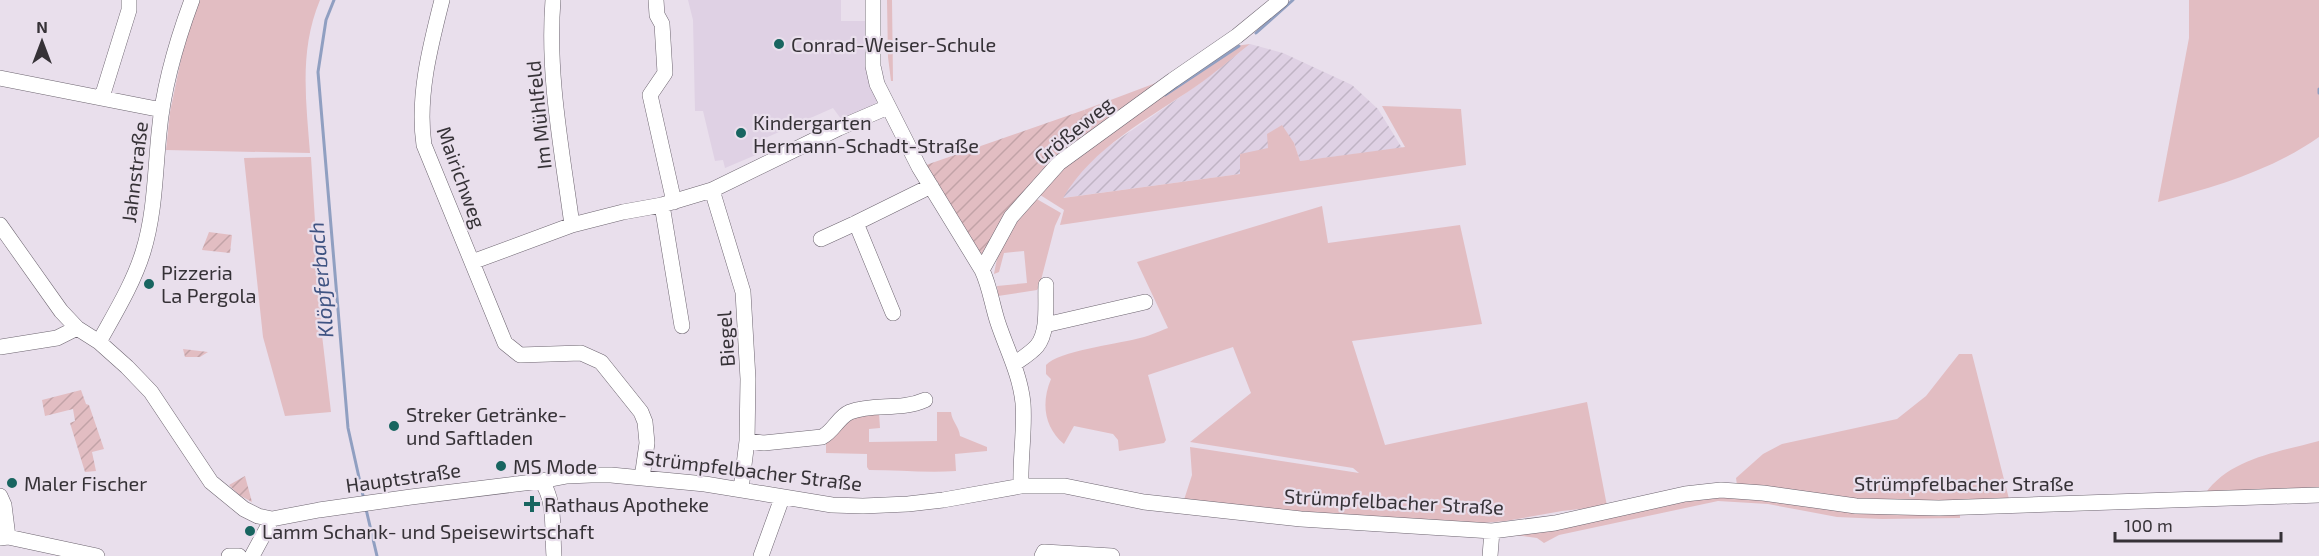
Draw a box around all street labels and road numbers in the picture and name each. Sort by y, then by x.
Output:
street label: Im Mühlfeld [520,59,556,171]
street label: Größeweg [1029,91,1117,169]
street label: Jahnstraße [116,120,152,224]
street label: Mairichweg [433,123,491,231]
street label: Biegel [711,310,739,368]
street label: Strümpfelbacher Straße [642,445,864,495]
street label: Hauptstraße [344,457,462,497]
street label: Strümpfelbacher Straße [1854,471,2074,495]
street label: Strümpfelbacher Straße [1284,483,1504,519]

